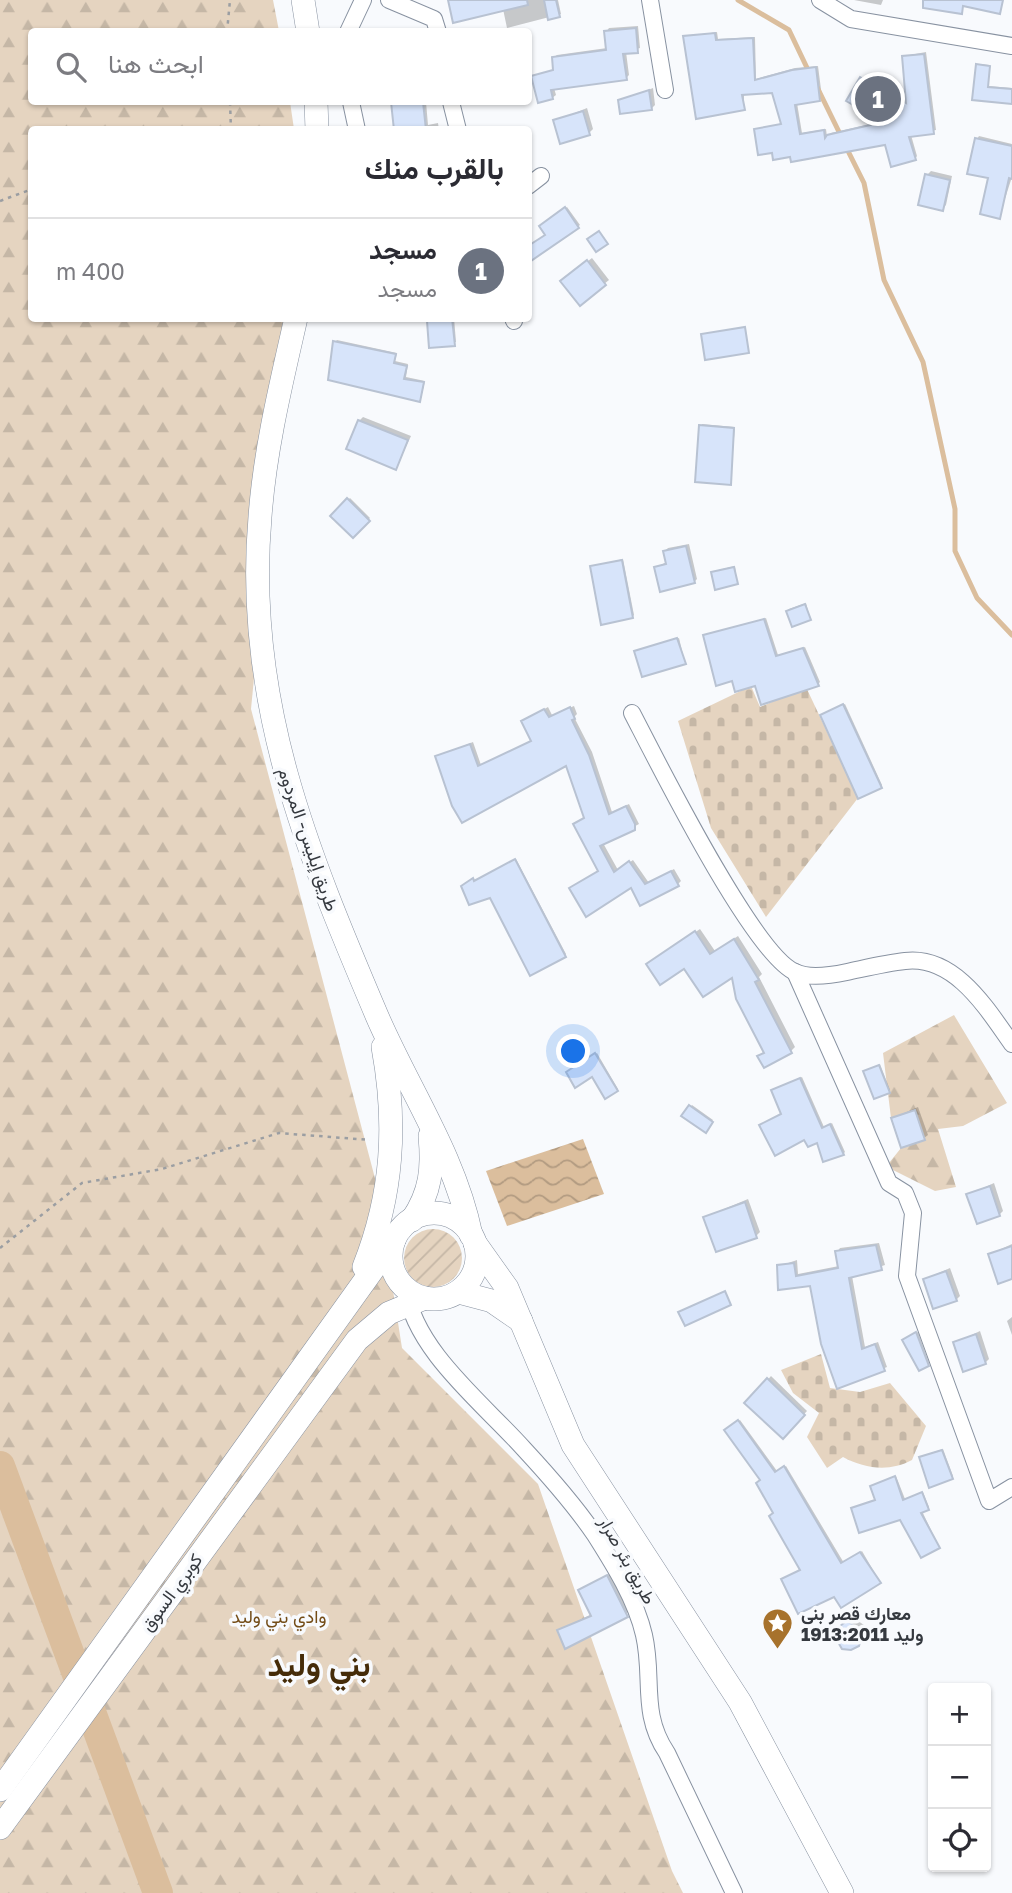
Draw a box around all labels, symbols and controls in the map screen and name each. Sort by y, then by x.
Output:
search box [28,28,532,105]
icon: search [52,48,90,86]
text: ابحث هنا [108,48,204,79]
pin: 1 [855,73,901,125]
text: بالقرب منك [365,150,504,186]
text: مسجد [369,234,437,265]
text: 400 m [56,257,125,285]
text: 1 [475,257,487,285]
text: مسجد [377,274,437,302]
street label: طريق إيليس- المردوم [272,764,344,915]
your location [556,1034,590,1068]
street label: طريق بئر صرار [594,1511,661,1608]
street label: كوبري السوق [136,1549,211,1638]
place label: معارك قصر بني وليد 1913:2011 [801,1602,924,1646]
park label: وادي بني وليد [232,1605,326,1632]
place icon: معارك قصر بني وليد 1913:2011 [761,1606,795,1650]
district label: بني وليد [267,1645,371,1692]
map controls [928,1683,991,1872]
button: + [928,1683,991,1746]
button: − [928,1746,991,1809]
button: locate [928,1809,991,1872]

